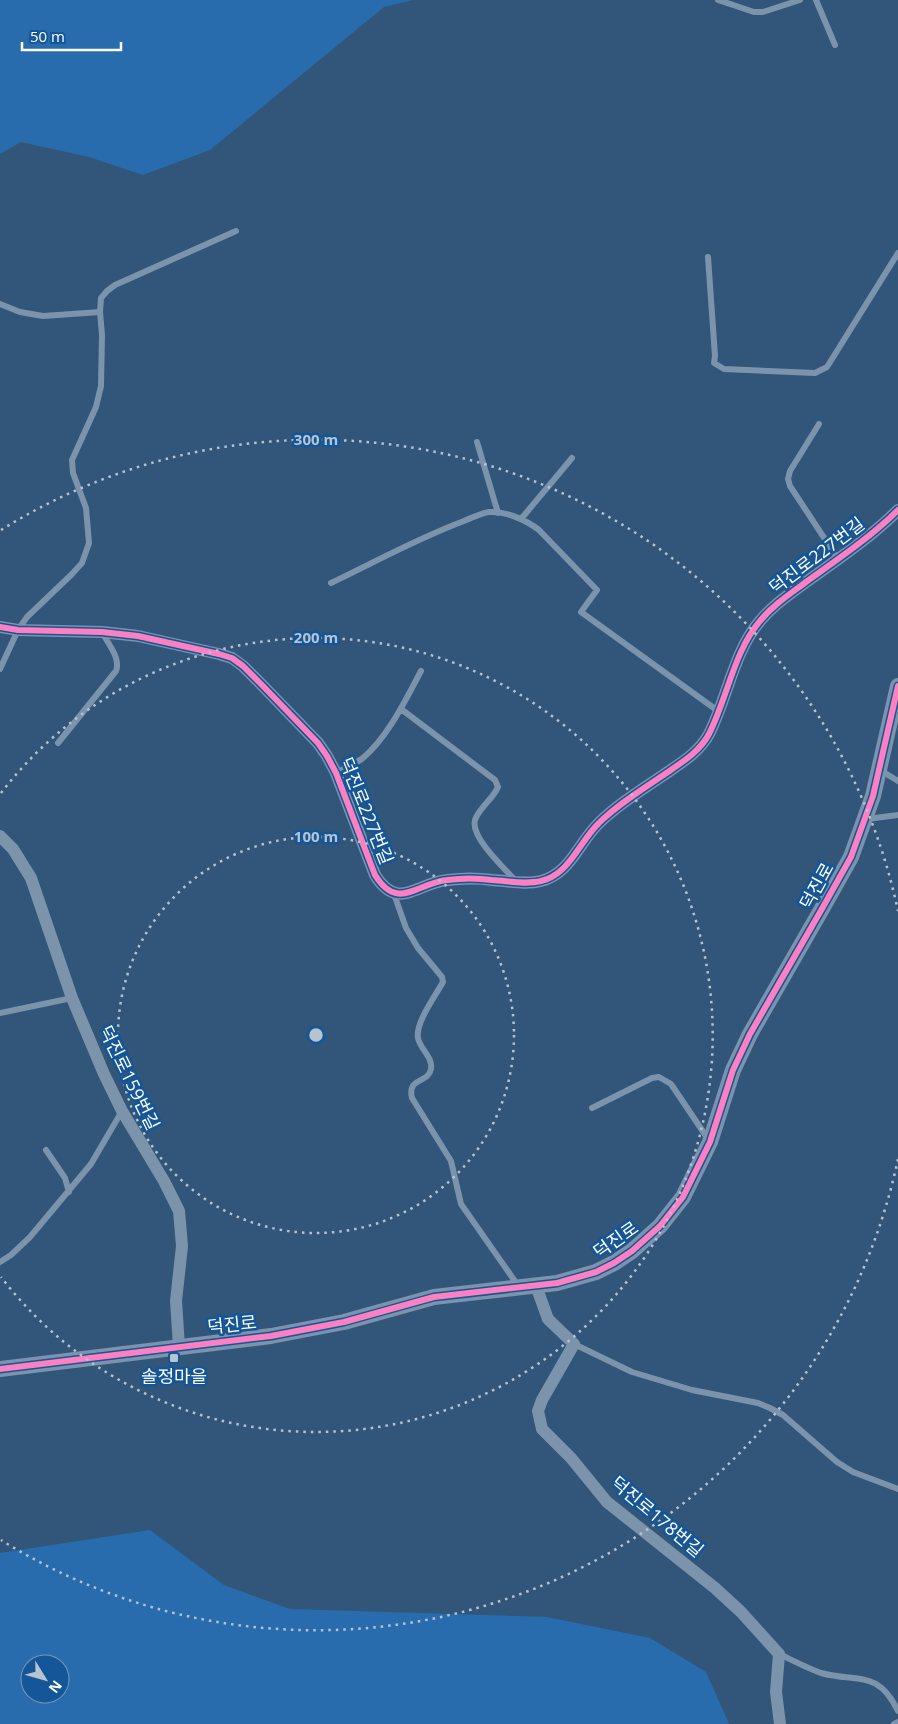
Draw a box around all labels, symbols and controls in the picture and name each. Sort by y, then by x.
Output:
scale bar [22,20,121,52]
text: 50 m [30,26,65,46]
text: 300 m [294,429,338,449]
street label: 덕진로227번길 [764,511,869,599]
text: 200 m [294,627,338,647]
street label: 덕진로227번길 [335,753,399,868]
text: 100 m [294,826,338,846]
street label: 덕진로 [794,858,839,913]
street label: 덕진로159번길 [94,1021,166,1134]
centre of rings [307,1026,325,1044]
street label: 덕진로 [588,1215,643,1263]
street label: 덕진로 [206,1309,258,1339]
marker: 솔정마을 [168,1352,180,1364]
place label: 솔정마을 [141,1364,207,1388]
street label: 덕진로178번길 [606,1471,709,1562]
north arrow [20,1654,70,1704]
text: N [45,1677,67,1697]

